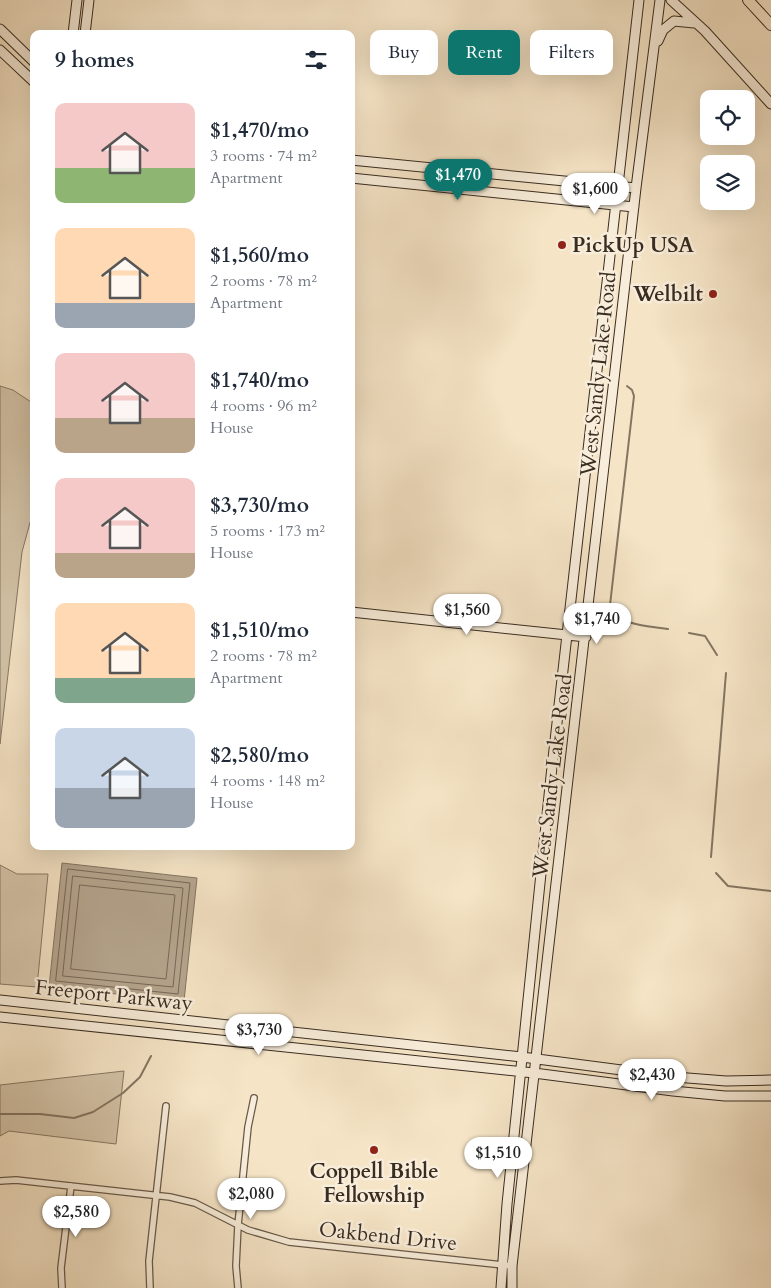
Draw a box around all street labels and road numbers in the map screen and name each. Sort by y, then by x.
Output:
street label: West Sandy Lake Road [573,270,624,479]
street label: West Sandy Lake Road [525,672,579,881]
street label: Freeport Parkway [34,973,194,1018]
street label: Oakbend Drive [317,1215,458,1258]

